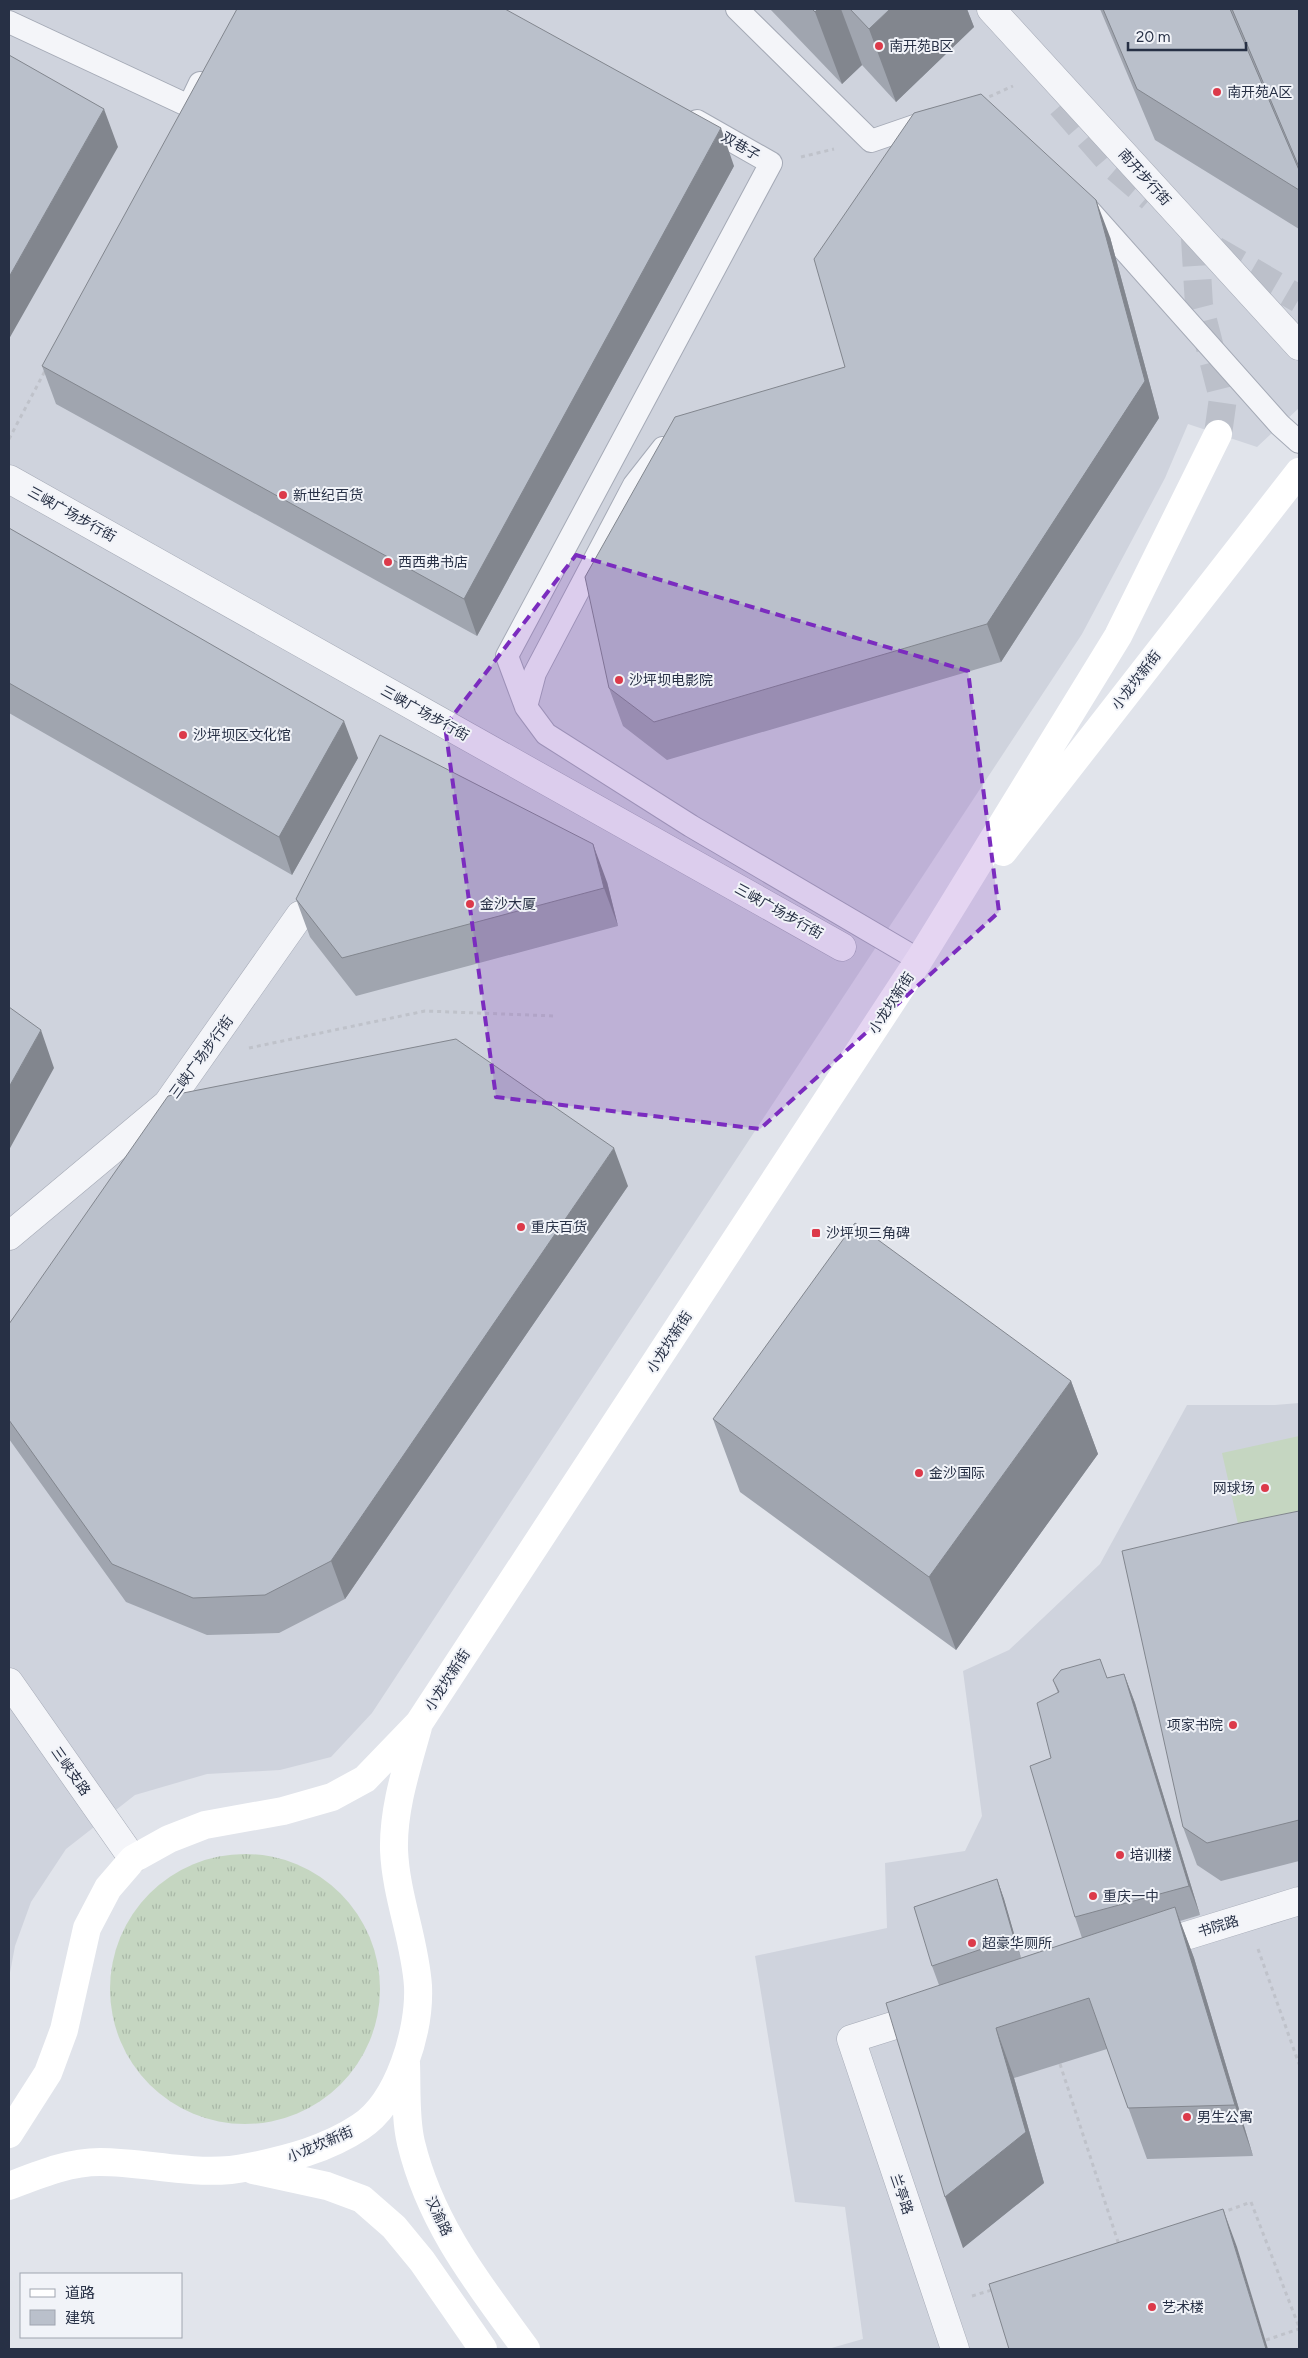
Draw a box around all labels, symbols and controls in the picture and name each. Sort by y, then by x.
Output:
scale bar [1128,20,1246,52]
text: 20 m [1136,28,1170,46]
place label: 南开苑B区 [889,38,954,55]
marker: 南开苑B区 [873,40,885,52]
place label: 南开苑A区 [1227,84,1292,101]
marker: 南开苑A区 [1211,86,1223,98]
street label: 双巷子 [718,129,763,164]
street label: 南开步行街 [1115,146,1174,209]
street label: 三峡广场步行街 [25,483,119,546]
place label: 新世纪百货 [293,487,363,504]
marker: 新世纪百货 [277,489,289,501]
place label: 西西弗书店 [398,554,468,571]
marker: 西西弗书店 [382,556,394,568]
street label: 小龙坎新街 [1108,647,1165,713]
place label: 沙坪坝电影院 [629,672,713,689]
marker: 沙坪坝电影院 [613,674,625,686]
street label: 三峡广场步行街 [378,682,472,745]
place label: 沙坪坝区文化馆 [193,727,291,744]
marker: 沙坪坝区文化馆 [177,729,189,741]
street label: 三峡广场步行街 [732,880,826,943]
place label: 金沙大厦 [480,896,536,913]
marker: 金沙大厦 [464,898,476,910]
street label: 小龙坎新街 [865,969,918,1037]
street label: 三峡广场步行街 [166,1013,237,1102]
place label: 重庆百货 [531,1219,587,1236]
marker: 重庆百货 [515,1221,527,1233]
place label: 沙坪坝三角碑 [826,1225,910,1242]
marker: 沙坪坝三角碑 [810,1227,822,1239]
street label: 小龙坎新街 [643,1308,696,1376]
place label: 金沙国际 [929,1465,985,1482]
marker: 金沙国际 [913,1467,925,1479]
place label: 网球场 [1213,1480,1255,1497]
marker: 网球场 [1259,1482,1271,1494]
street label: 小龙坎新街 [421,1646,474,1714]
place label: 项家书院 [1167,1717,1223,1734]
marker: 项家书院 [1227,1719,1239,1731]
street label: 三峡支路 [48,1743,94,1799]
place label: 培训楼 [1130,1847,1172,1864]
marker: 培训楼 [1114,1849,1126,1861]
place label: 重庆一中 [1103,1888,1159,1905]
marker: 重庆一中 [1087,1890,1099,1902]
street label: 书院路 [1196,1912,1241,1941]
place label: 超豪华厕所 [982,1935,1052,1952]
marker: 超豪华厕所 [966,1937,978,1949]
place label: 男生公寓 [1197,2109,1253,2126]
marker: 男生公寓 [1181,2111,1193,2123]
street label: 小龙坎新街 [285,2123,356,2166]
street label: 兰亭路 [887,2172,916,2217]
street label: 汉渝路 [422,2194,455,2239]
legend [20,2273,182,2338]
text: 道路 [65,2284,95,2302]
place label: 艺术楼 [1162,2299,1204,2316]
marker: 艺术楼 [1146,2301,1158,2313]
text: 建筑 [65,2309,95,2327]

